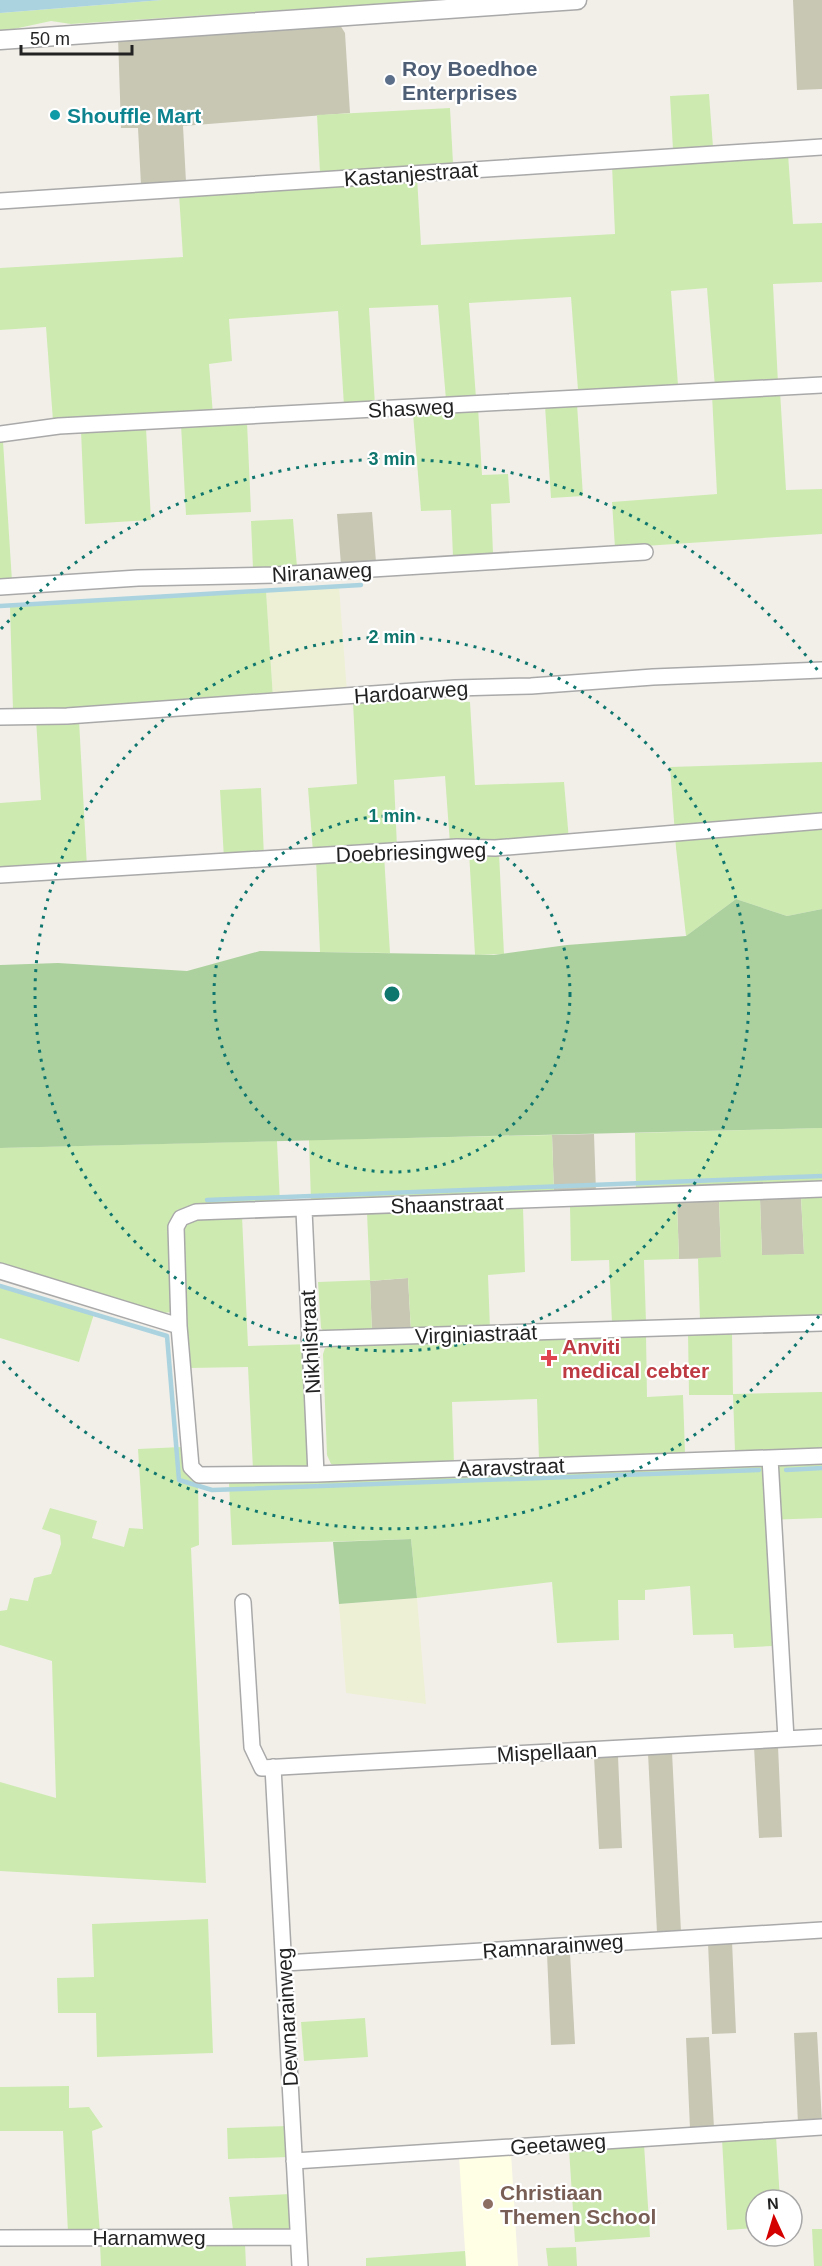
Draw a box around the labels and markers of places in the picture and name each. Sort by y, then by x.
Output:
place label: Roy Boedhoe Enterprises [402,57,537,104]
marker: Roy Boedhoe Enterprises [383,73,397,87]
place label: Shouffle Mart [67,104,201,127]
marker: Shouffle Mart [48,108,62,122]
centre of rings [382,984,402,1004]
place label: Anviti medical cebter [562,1335,709,1382]
marker: Anviti medical cebter [540,1349,558,1367]
place label: Christiaan Themen School [500,2181,656,2228]
marker: Christiaan Themen School [481,2197,495,2211]

